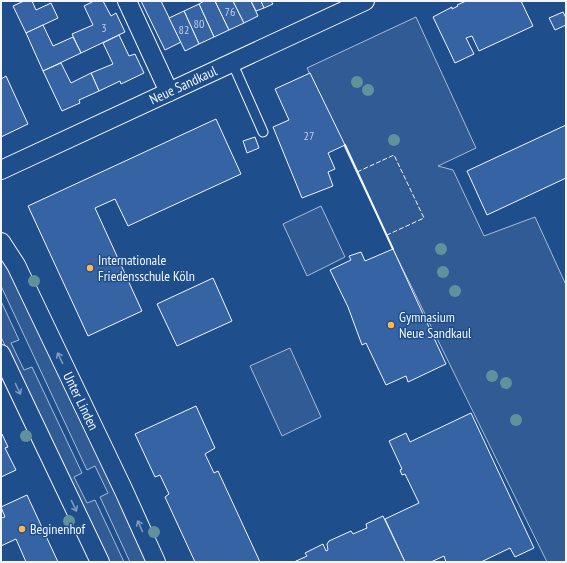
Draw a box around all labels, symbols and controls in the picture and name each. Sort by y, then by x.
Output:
house number: 76 [225,4,235,19]
house number: 80 [194,16,204,31]
house number: 3 [101,20,107,35]
house number: 82 [179,22,189,37]
street label: Neue Sandkaul [146,61,220,108]
house number: 27 [304,128,314,143]
place label: Internationale Friedensschule Köln [98,251,195,285]
marker: Internationale Friedensschule Köln [85,263,95,273]
place label: Gymnasium Neue Sandkaul [399,308,472,342]
marker: Gymnasium Neue Sandkaul [386,320,396,330]
one-way arrow [56,353,63,365]
street label: Unter Linden [59,369,103,433]
one-way arrow [15,382,22,394]
one-way arrow [71,500,78,512]
place label: Beginenhof [30,520,85,538]
one-way arrow [136,521,143,533]
marker: Beginenhof [17,524,27,534]

